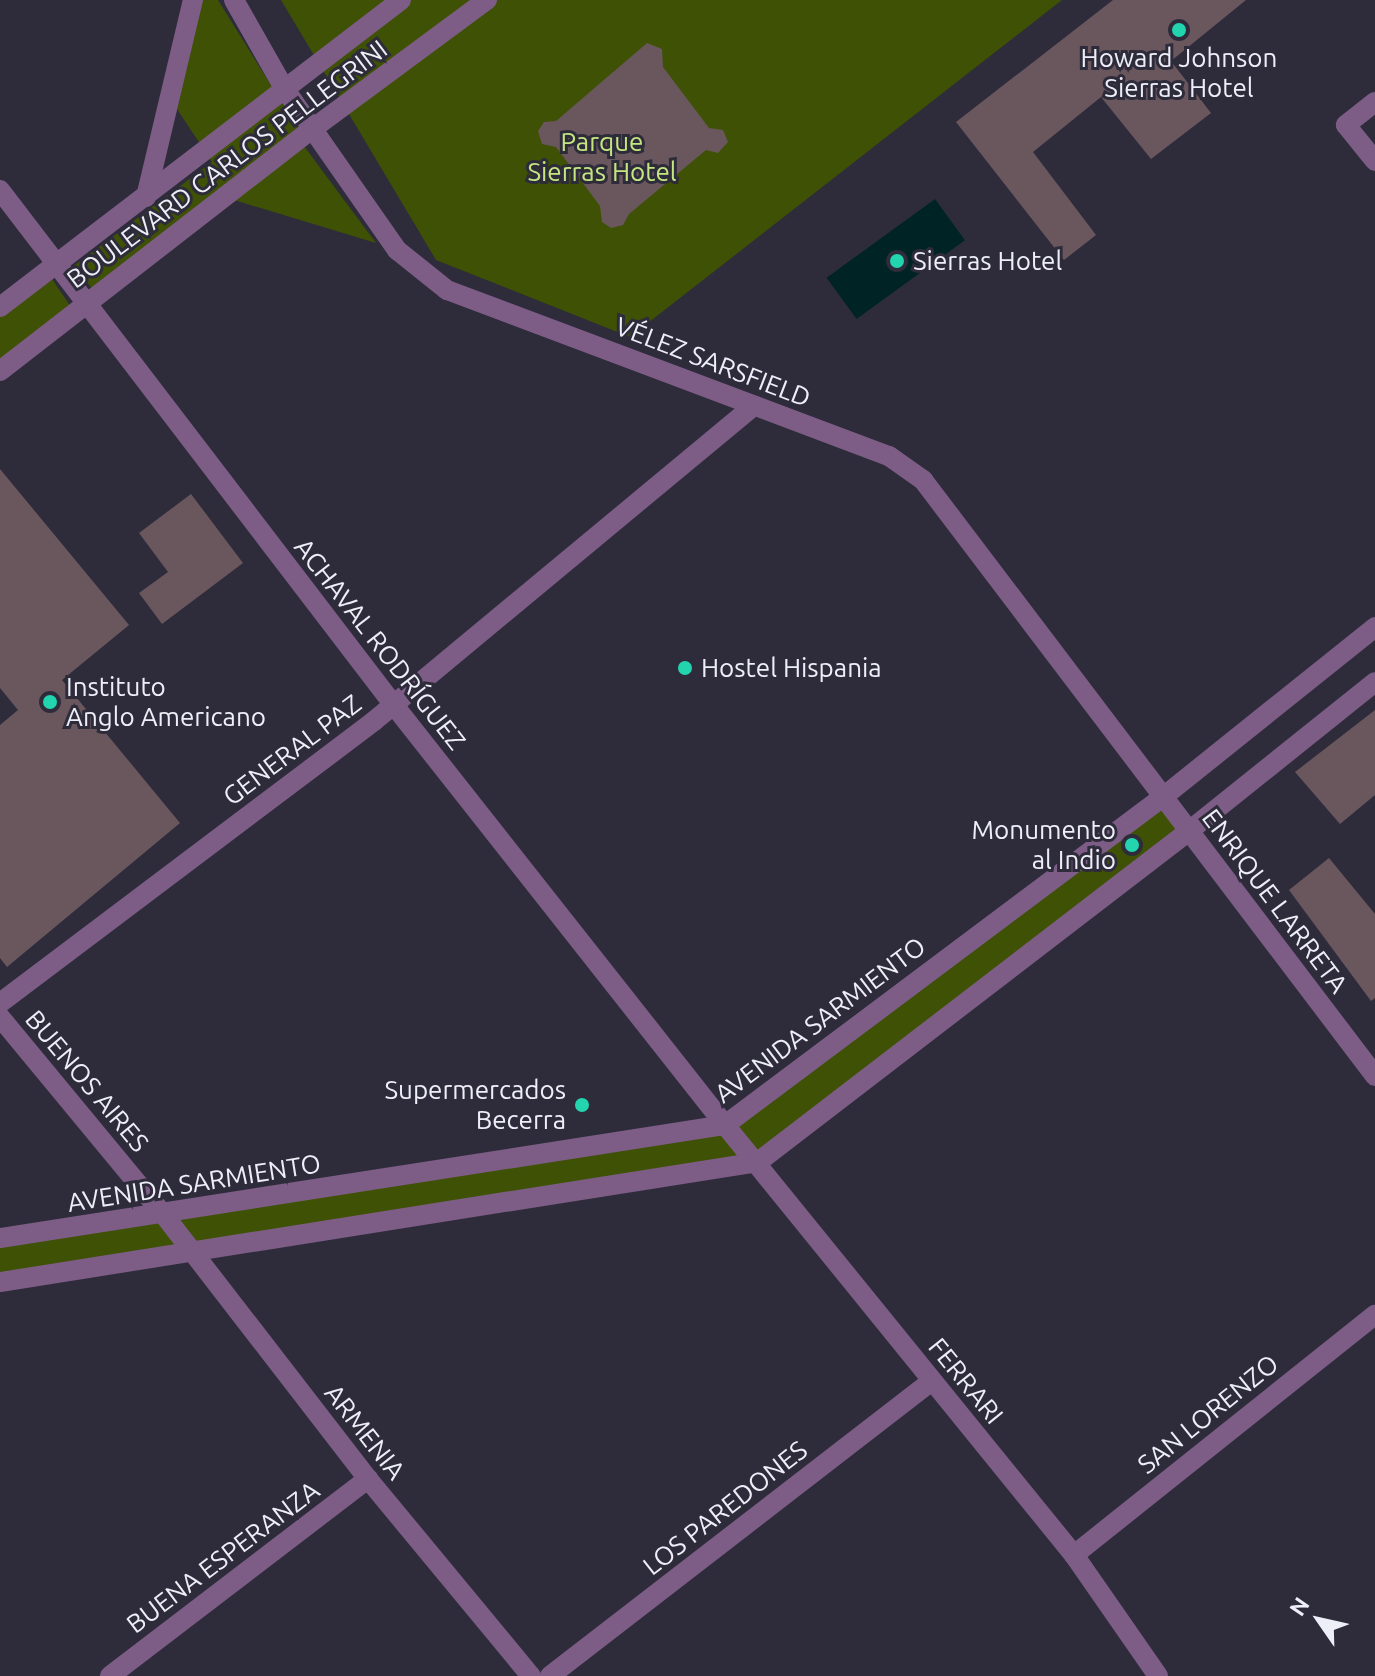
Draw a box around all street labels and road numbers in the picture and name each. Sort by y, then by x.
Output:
street label: BOULEVARD CARLOS PELLEGRINI [61,33,393,295]
street label: VÉLEZ SARSFIELD [611,310,815,414]
street label: ACHAVAL RODRÍGUEZ [288,532,472,756]
street label: GENERAL PAZ [217,688,367,812]
street label: ENRIQUE LARRETA [1196,803,1354,999]
street label: AVENIDA SARMIENTO [708,930,932,1110]
street label: BUENOS AIRES [19,1004,155,1158]
street label: AVENIDA SARMIENTO [65,1148,323,1218]
street label: FERRARI [922,1332,1010,1430]
street label: SAN LORENZO [1132,1348,1284,1480]
street label: ARMENIA [318,1378,412,1486]
street label: LOS PAREDONES [637,1434,813,1582]
street label: BUENA ESPERANZA [121,1474,325,1640]

